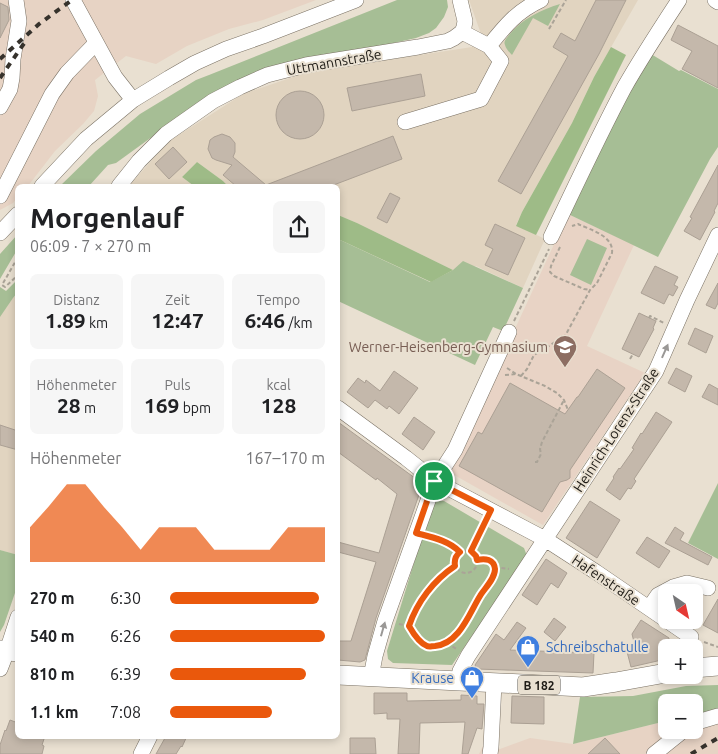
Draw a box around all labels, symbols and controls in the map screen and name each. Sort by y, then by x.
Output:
street label: Uttmannstraße [285,46,383,78]
button: share [273,201,325,253]
text: Morgenlauf [30,202,184,233]
text: 06:09 · 7 × 270 m [30,237,151,255]
text: Distanz [53,292,100,308]
text: Zeit [165,292,190,308]
text: Tempo [257,292,300,308]
text: 1.89 [45,308,86,332]
text: 12:47 [151,308,204,332]
text: 6:46 [244,308,285,332]
text: km [86,315,108,331]
text: /km [285,315,313,331]
school or university icon: Werner-Heisenberg-Gymnasium [552,334,578,368]
place label: Werner-Heisenberg-Gymnasium [349,339,548,355]
one-way arrow [662,344,670,358]
street label: Heinrich-Lorenz-Straße [570,365,662,495]
text: Höhenmeter [37,377,116,393]
text: Puls [164,377,191,393]
text: kcal [266,377,291,393]
text: 28 [57,393,81,417]
text: 169 [144,393,179,417]
text: 128 [261,393,296,417]
text: m [81,400,96,416]
text: bpm [179,400,211,416]
text: Höhenmeter [30,449,121,467]
text: 167–170 m [245,449,325,467]
pin [413,460,455,502]
icon: arrive [420,467,448,495]
street label: Hafenstraße [569,551,643,609]
north arrow [658,584,702,629]
map controls [658,584,703,739]
text: 270 m [30,589,75,607]
text: 6:30 [110,589,141,607]
one-way arrow [379,622,387,637]
text: 540 m [30,627,75,645]
text: 6:26 [110,627,141,645]
shop icon: Schreibschatulle [515,634,541,668]
place label: Schreibschatulle [546,639,649,655]
button: + [658,639,703,684]
text: 810 m [30,665,75,683]
text: 6:39 [110,665,141,683]
shop icon: Krause [459,665,485,699]
place label: Krause [411,670,454,686]
road number: B 182 [518,676,560,694]
button: − [658,694,703,739]
text: 1.1 km [30,703,79,721]
text: 7:08 [110,703,141,721]

